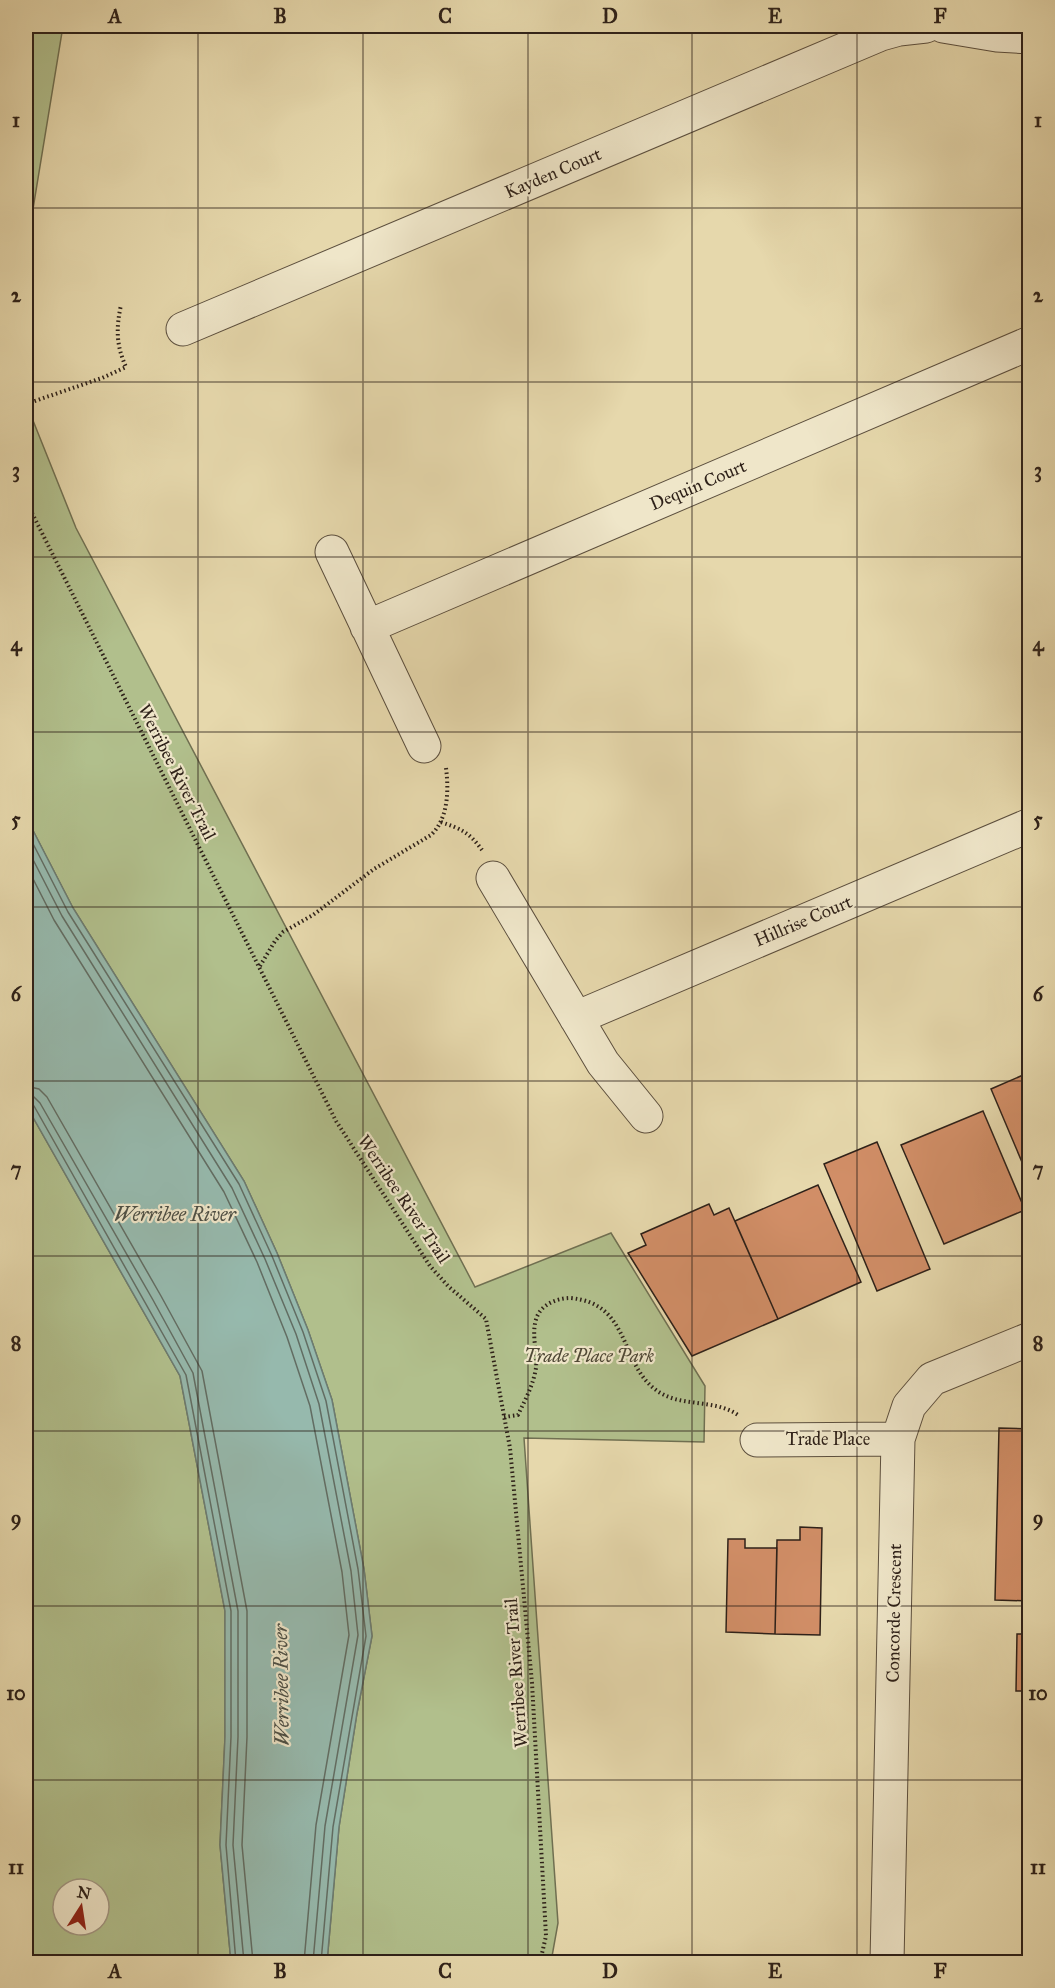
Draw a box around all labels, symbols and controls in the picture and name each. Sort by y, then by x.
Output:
text: A [106,4,122,28]
text: B [273,4,287,28]
text: C [438,4,452,28]
text: D [602,4,618,28]
text: E [768,4,783,28]
text: F [933,4,947,28]
text: 1 [12,108,20,132]
text: 1 [1034,108,1042,132]
street label: Kayden Court [501,143,605,203]
text: 2 [11,283,22,307]
text: 2 [1033,283,1044,307]
street label: Dequin Court [646,455,751,516]
text: 3 [12,458,20,483]
text: 3 [1034,458,1042,483]
text: 4 [10,632,22,657]
text: 4 [1032,632,1044,657]
street label: Werribee River Trail [133,700,221,844]
text: 5 [11,807,21,831]
text: 5 [1033,807,1043,831]
street label: Hillrise Court [751,890,856,951]
text: 6 [11,982,23,1006]
text: 6 [1033,982,1045,1006]
street label: Werribee River Trail [353,1131,455,1267]
text: 7 [11,1157,22,1181]
text: 7 [1033,1157,1044,1181]
water label: Werribee River [114,1202,238,1226]
text: 8 [11,1331,21,1355]
text: 8 [1033,1331,1043,1355]
park label: Trade Place Park [524,1345,654,1367]
street label: Trade Place [786,1428,870,1450]
text: 9 [11,1506,21,1531]
text: 9 [1033,1506,1043,1531]
street label: Concorde Crescent [882,1543,906,1683]
street label: Werribee River Trail [500,1597,532,1749]
water label: Werribee River [268,1622,294,1746]
text: 10 [6,1681,26,1705]
text: 10 [1028,1681,1048,1705]
text: 11 [8,1855,24,1879]
text: 11 [1030,1855,1046,1879]
north arrow [51,1877,111,1937]
text: N [75,1882,93,1904]
text: A [106,1959,122,1983]
text: B [273,1959,287,1983]
text: C [438,1959,452,1983]
text: D [602,1959,618,1983]
text: E [768,1959,783,1983]
text: F [933,1959,947,1983]

